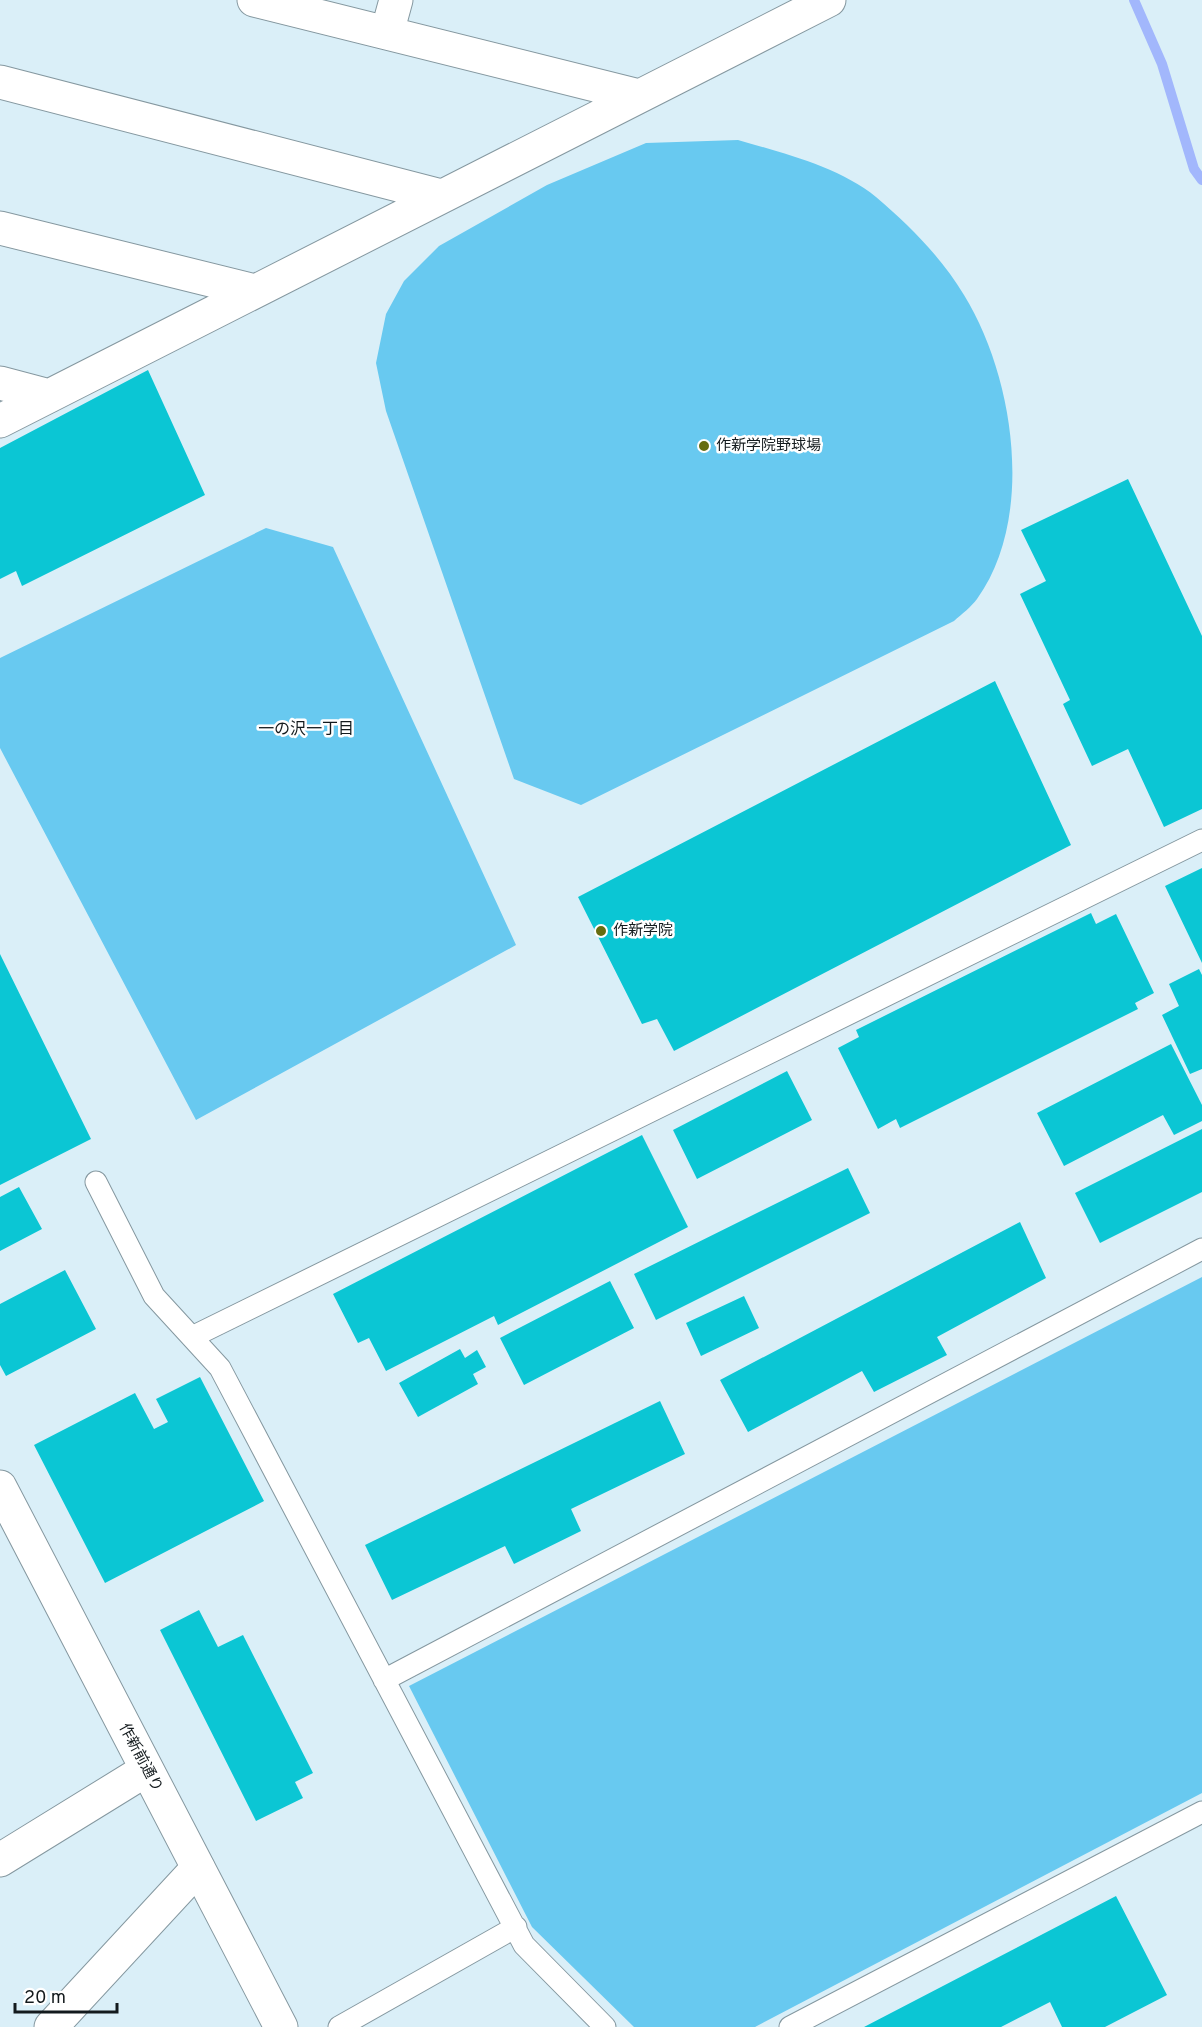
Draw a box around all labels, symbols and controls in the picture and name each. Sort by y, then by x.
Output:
place label: 作新学院野球場 [716,437,821,456]
marker: 作新学院野球場 [697,439,711,453]
district label: 一の沢一丁目 [258,720,354,740]
place label: 作新学院 [613,922,673,941]
marker: 作新学院 [594,924,608,938]
street label: 作新前通り [114,1720,166,1796]
scale bar [15,1976,117,2014]
text: 20 m [24,1987,66,2010]

